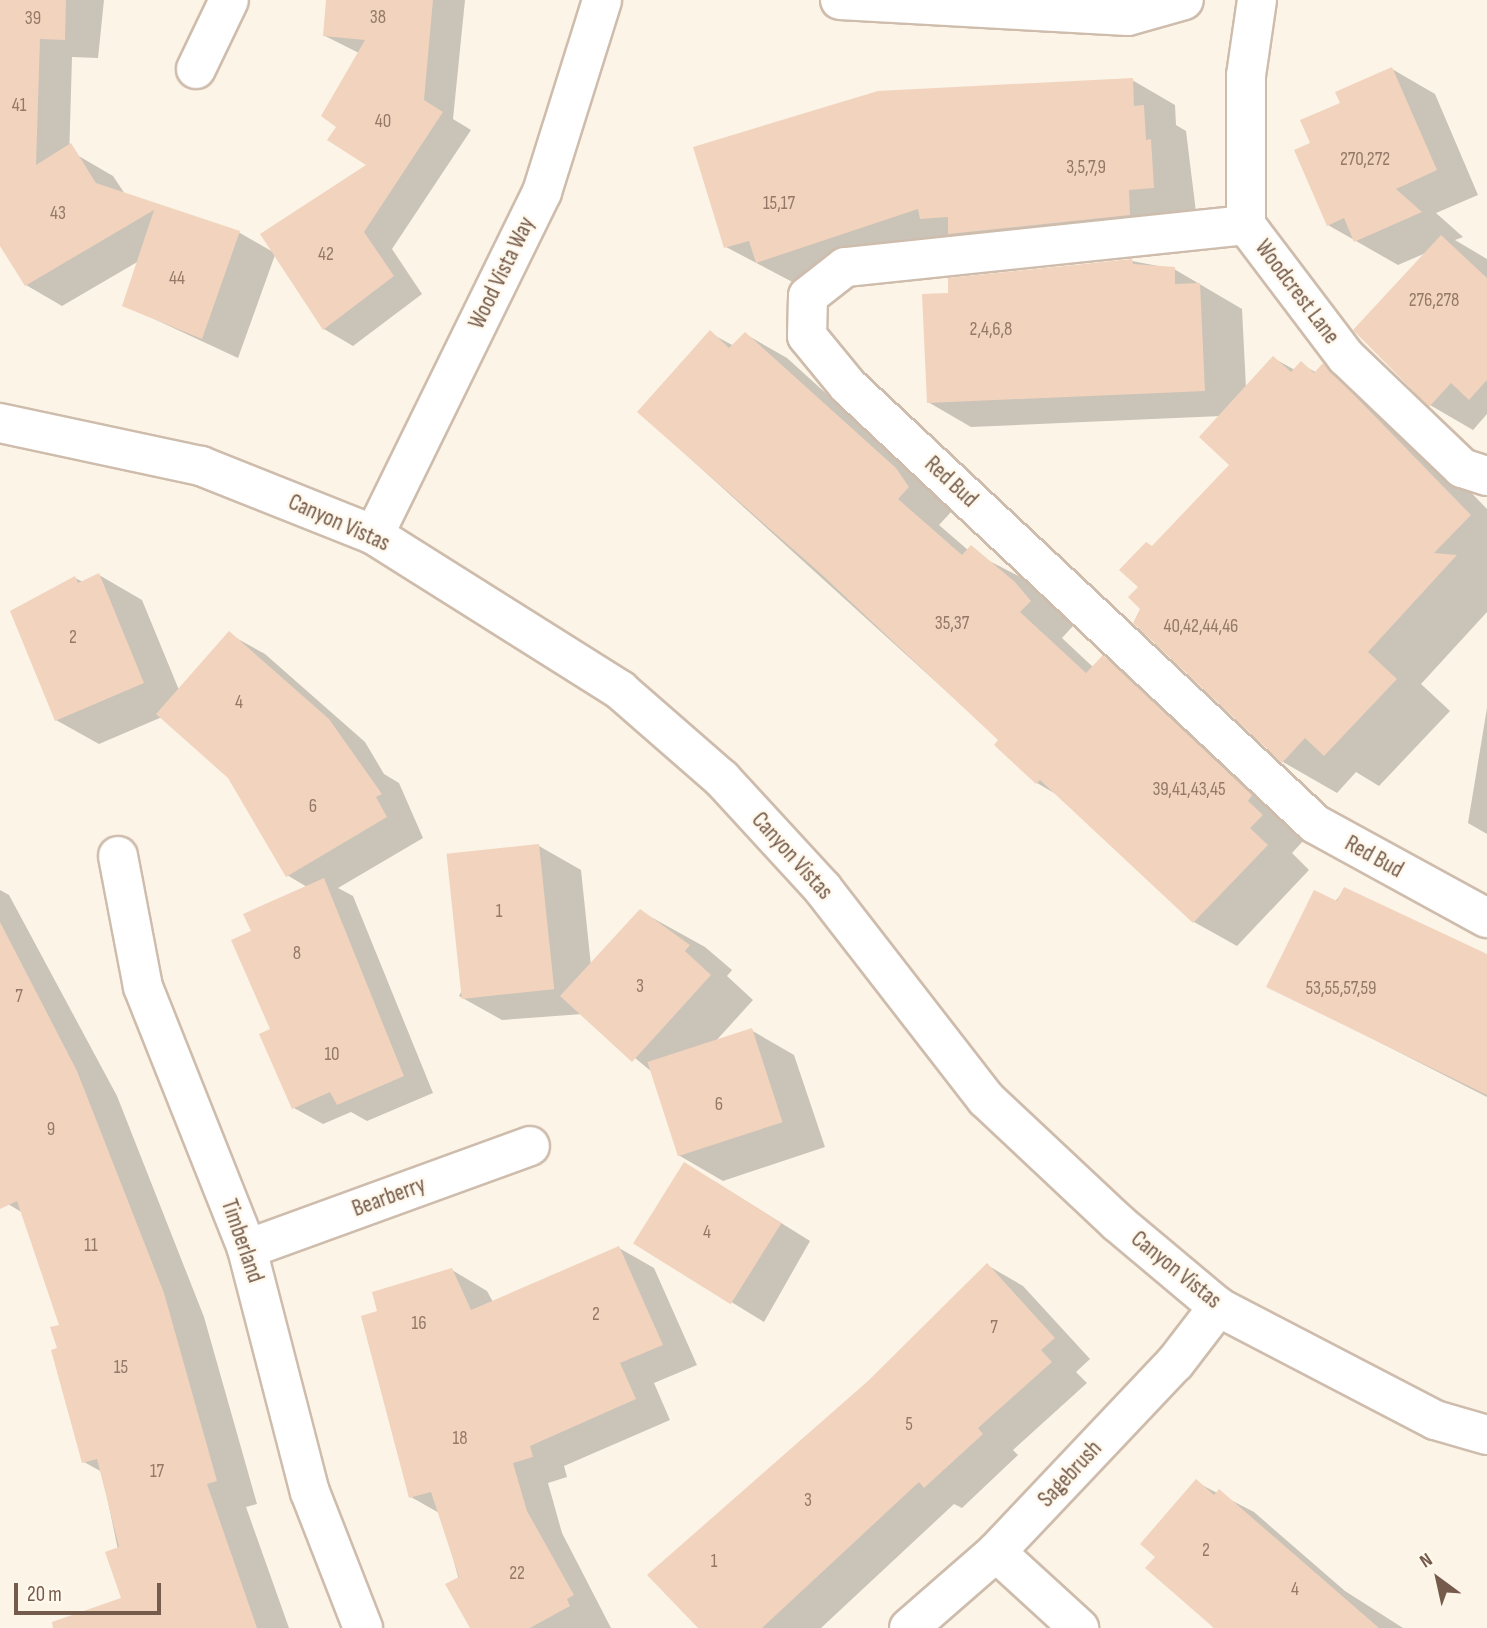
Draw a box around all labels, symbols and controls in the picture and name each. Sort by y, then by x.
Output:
house number: 38 [370,7,386,29]
house number: 39 [25,8,41,30]
house number: 41 [12,95,26,117]
house number: 40 [375,111,391,133]
house number: 270,272 [1340,149,1390,171]
house number: 3,5,7,9 [1066,157,1106,179]
house number: 15,17 [763,193,795,215]
house number: 43 [50,203,66,225]
street label: Wood Vista Way [463,213,541,333]
street label: Woodcrest Lane [1249,235,1345,349]
house number: 42 [318,244,334,266]
house number: 44 [169,268,185,290]
house number: 276,278 [1409,290,1459,312]
house number: 2,4,6,8 [970,319,1012,341]
street label: Red Bud [919,451,983,513]
street label: Canyon Vistas [284,488,394,558]
house number: 35,37 [935,613,969,635]
house number: 40,42,44,46 [1164,616,1238,638]
house number: 2 [69,627,77,649]
house number: 4 [235,692,243,714]
house number: 39,41,43,45 [1152,779,1226,801]
house number: 6 [309,796,317,818]
street label: Canyon Vistas [746,807,838,905]
street label: Red Bud [1340,830,1408,884]
house number: 1 [496,901,502,923]
house number: 8 [293,943,301,965]
house number: 3 [636,976,644,998]
house number: 53,55,57,59 [1305,978,1377,1000]
house number: 7 [15,986,23,1008]
house number: 10 [324,1044,340,1066]
house number: 6 [715,1094,723,1116]
house number: 9 [47,1119,55,1141]
street label: Bearberry [349,1171,429,1223]
street label: Timberland [215,1196,269,1286]
house number: 4 [703,1222,711,1244]
street label: Canyon Vistas [1125,1225,1227,1315]
house number: 11 [84,1235,98,1257]
house number: 2 [592,1304,600,1326]
house number: 16 [412,1313,426,1335]
house number: 7 [990,1317,998,1339]
house number: 15 [114,1357,128,1379]
house number: 5 [905,1414,913,1436]
house number: 18 [453,1428,467,1450]
street label: Sagebrush [1032,1435,1108,1513]
house number: 17 [150,1461,164,1483]
house number: 3 [804,1490,812,1512]
house number: 2 [1202,1540,1210,1562]
north arrow [1403,1544,1473,1614]
text: N [1416,1549,1437,1573]
house number: 1 [711,1551,717,1573]
house number: 22 [509,1563,525,1585]
scale bar [18,1568,164,1612]
house number: 4 [1291,1579,1299,1601]
text: 20 m [27,1582,62,1607]

